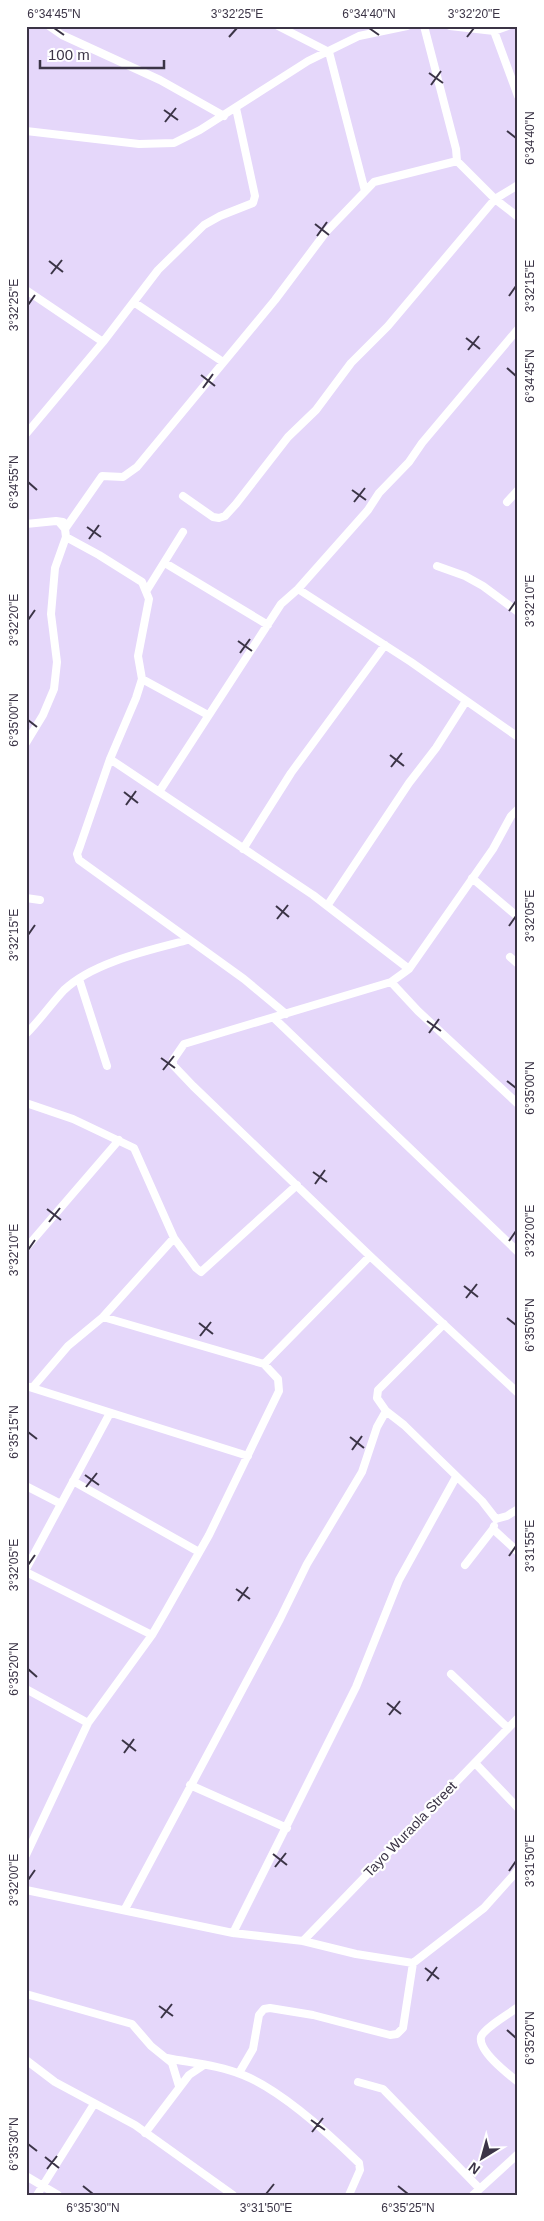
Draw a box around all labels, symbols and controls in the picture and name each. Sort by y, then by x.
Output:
text: 6°34'45"N [27,7,81,21]
text: 3°32'25"E [211,7,263,21]
text: 6°34'40"N [342,7,396,21]
text: 3°32'20"E [448,7,500,21]
scale bar [40,38,164,70]
text: 100 m [48,46,90,63]
text: 6°34'40"N [523,111,537,165]
text: 3°32'15"E [523,260,537,312]
text: 3°32'25"E [7,279,21,331]
text: 6°34'45"N [523,349,537,403]
text: 6°34'55"N [7,455,21,509]
text: 3°32'10"E [523,575,537,627]
text: 3°32'20"E [7,594,21,646]
text: 6°35'00"N [7,693,21,747]
text: 3°32'05"E [523,890,537,942]
text: 3°32'15"E [7,909,21,961]
text: 6°35'00"N [523,1061,537,1115]
text: 3°32'00"E [523,1205,537,1257]
text: 3°32'10"E [7,1224,21,1276]
text: 6°35'05"N [523,1298,537,1352]
text: 6°35'15"N [7,1405,21,1459]
text: 3°31'55"E [523,1520,537,1572]
text: 3°32'05"E [7,1539,21,1591]
text: 6°35'20"N [7,1642,21,1696]
street label: Tayo Wuraola Street [360,1778,460,1880]
text: 3°31'50"E [523,1835,537,1887]
text: 3°32'00"E [7,1854,21,1906]
text: 6°35'20"N [523,2011,537,2065]
text: 6°35'30"N [7,2117,21,2171]
north arrow [456,2134,506,2184]
text: N [465,2159,483,2178]
text: 6°35'30"N [66,2201,120,2215]
text: 3°31'50"E [240,2201,292,2215]
text: 6°35'25"N [381,2201,435,2215]

